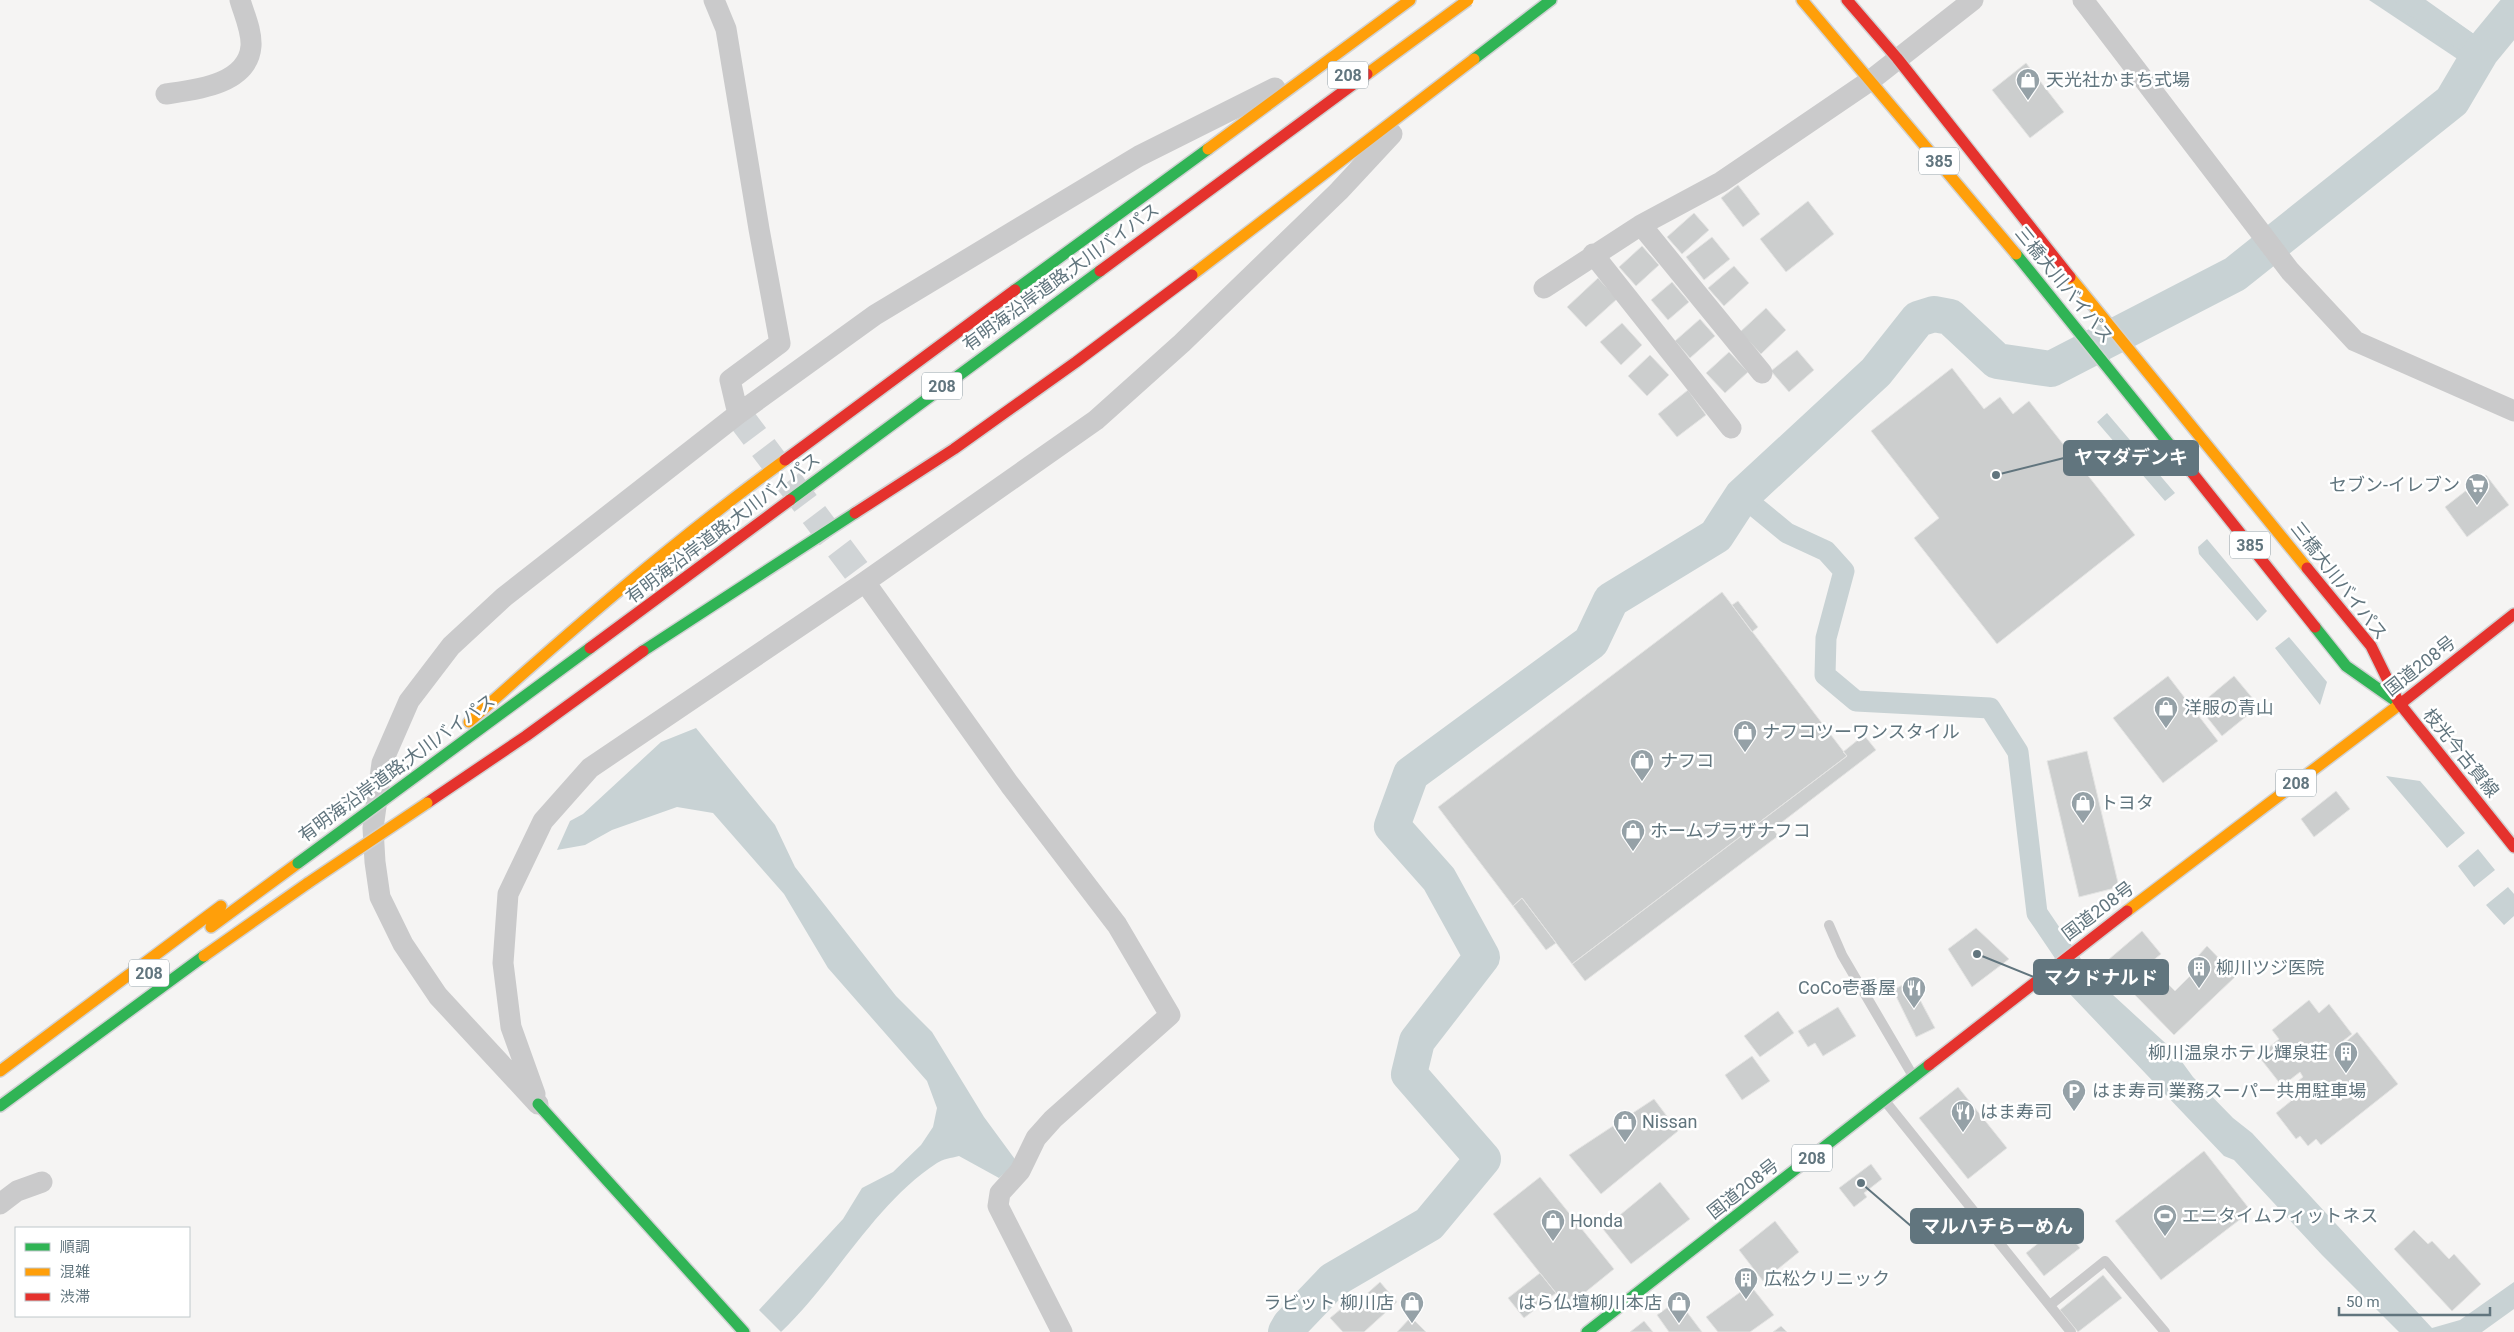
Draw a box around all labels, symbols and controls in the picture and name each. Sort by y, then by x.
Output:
road number: 208 [1328,62,1368,88]
shop icon: 天光社かまち式場 [2015,67,2041,101]
place label: 天光社かまち式場 [2046,69,2190,90]
road number: 385 [1919,148,1959,175]
street label: 有明海沿岸道路;大川バイパス [958,198,1163,355]
street label: 三橋大川バイパス [2011,222,2118,347]
road number: 208 [922,372,962,400]
callout: ヤマダデンキ [2064,441,2198,475]
text: ヤマダデンキ [2074,446,2188,469]
street label: 有明海沿岸道路;大川バイパス [622,448,824,607]
supermarket icon: セブン-イレブン [2464,472,2490,506]
place label: セブン-イレブン [2329,474,2460,495]
street label: 三橋大川バイパス [2287,518,2392,644]
road number: 385 [2230,532,2270,558]
street label: 国道208号 [2380,631,2459,700]
street label: 有明海沿岸道路;大川バイパス [294,689,499,846]
shop icon: 洋服の青山 [2153,695,2179,729]
place label: 洋服の青山 [2184,697,2274,718]
street label: 枝光今古賀線 [2419,704,2504,801]
shop icon: ナフコツーワンスタイル [1732,719,1758,753]
place label: ナフコツーワンスタイル [1762,721,1960,742]
shop icon: ナフコ [1629,748,1655,782]
place label: ナフコ [1660,750,1714,771]
road number: 208 [2276,770,2316,796]
shop icon: トヨタ [2070,790,2096,824]
place label: トヨタ [2100,792,2154,813]
shop icon: ホームプラザナフコ [1620,818,1646,852]
place label: ホームプラザナフコ [1650,820,1810,841]
street label: 国道208号 [2058,877,2138,944]
building icon: 柳川ツジ医院 [2186,955,2212,989]
place label: 柳川ツジ医院 [2216,957,2324,978]
road number: 208 [129,960,169,986]
callout: マクドナルド [2034,960,2168,994]
text: マクドナルド [2044,966,2158,989]
restaurant icon: CoCo壱番屋 [1901,975,1927,1009]
place label: CoCo壱番屋 [1798,977,1896,998]
building icon: 柳川温泉ホテル輝泉荘 [2333,1040,2359,1074]
place label: 柳川温泉ホテル輝泉荘 [2148,1042,2328,1063]
parking icon: はま寿司 業務スーパー共用駐車場 [2061,1078,2087,1112]
place label: はま寿司 業務スーパー共用駐車場 [2092,1080,2366,1101]
restaurant icon: はま寿司 [1950,1099,1976,1133]
place label: はま寿司 [1980,1101,2052,1122]
shop icon: Nissan [1612,1109,1638,1143]
place label: Nissan [1642,1111,1698,1132]
road number: 208 [1792,1144,1832,1172]
street label: 国道208号 [1703,1154,1782,1223]
sports icon: エニタイムフィットネス [2152,1203,2178,1237]
place label: エニタイムフィットネス [2182,1205,2378,1226]
shop icon: Honda [1540,1208,1566,1242]
callout: マルハチらーめん [1911,1209,2083,1243]
place label: Honda [1570,1210,1623,1231]
text: マルハチらーめん [1921,1215,2073,1238]
legend [15,1227,190,1317]
text: 順調 [60,1238,90,1256]
text: 混雑 [60,1263,90,1281]
building icon: 広松クリニック [1733,1266,1759,1300]
place label: 広松クリニック [1764,1268,1890,1289]
scale bar [2339,1284,2490,1316]
text: 渋滞 [60,1288,90,1306]
shop icon: ラビット 柳川店 [1399,1290,1425,1324]
shop icon: はら仏壇柳川本店 [1666,1290,1692,1324]
place label: ラビット 柳川店 [1264,1292,1394,1313]
place label: はら仏壇柳川本店 [1518,1292,1662,1313]
text: 50 m [2346,1293,2380,1311]

